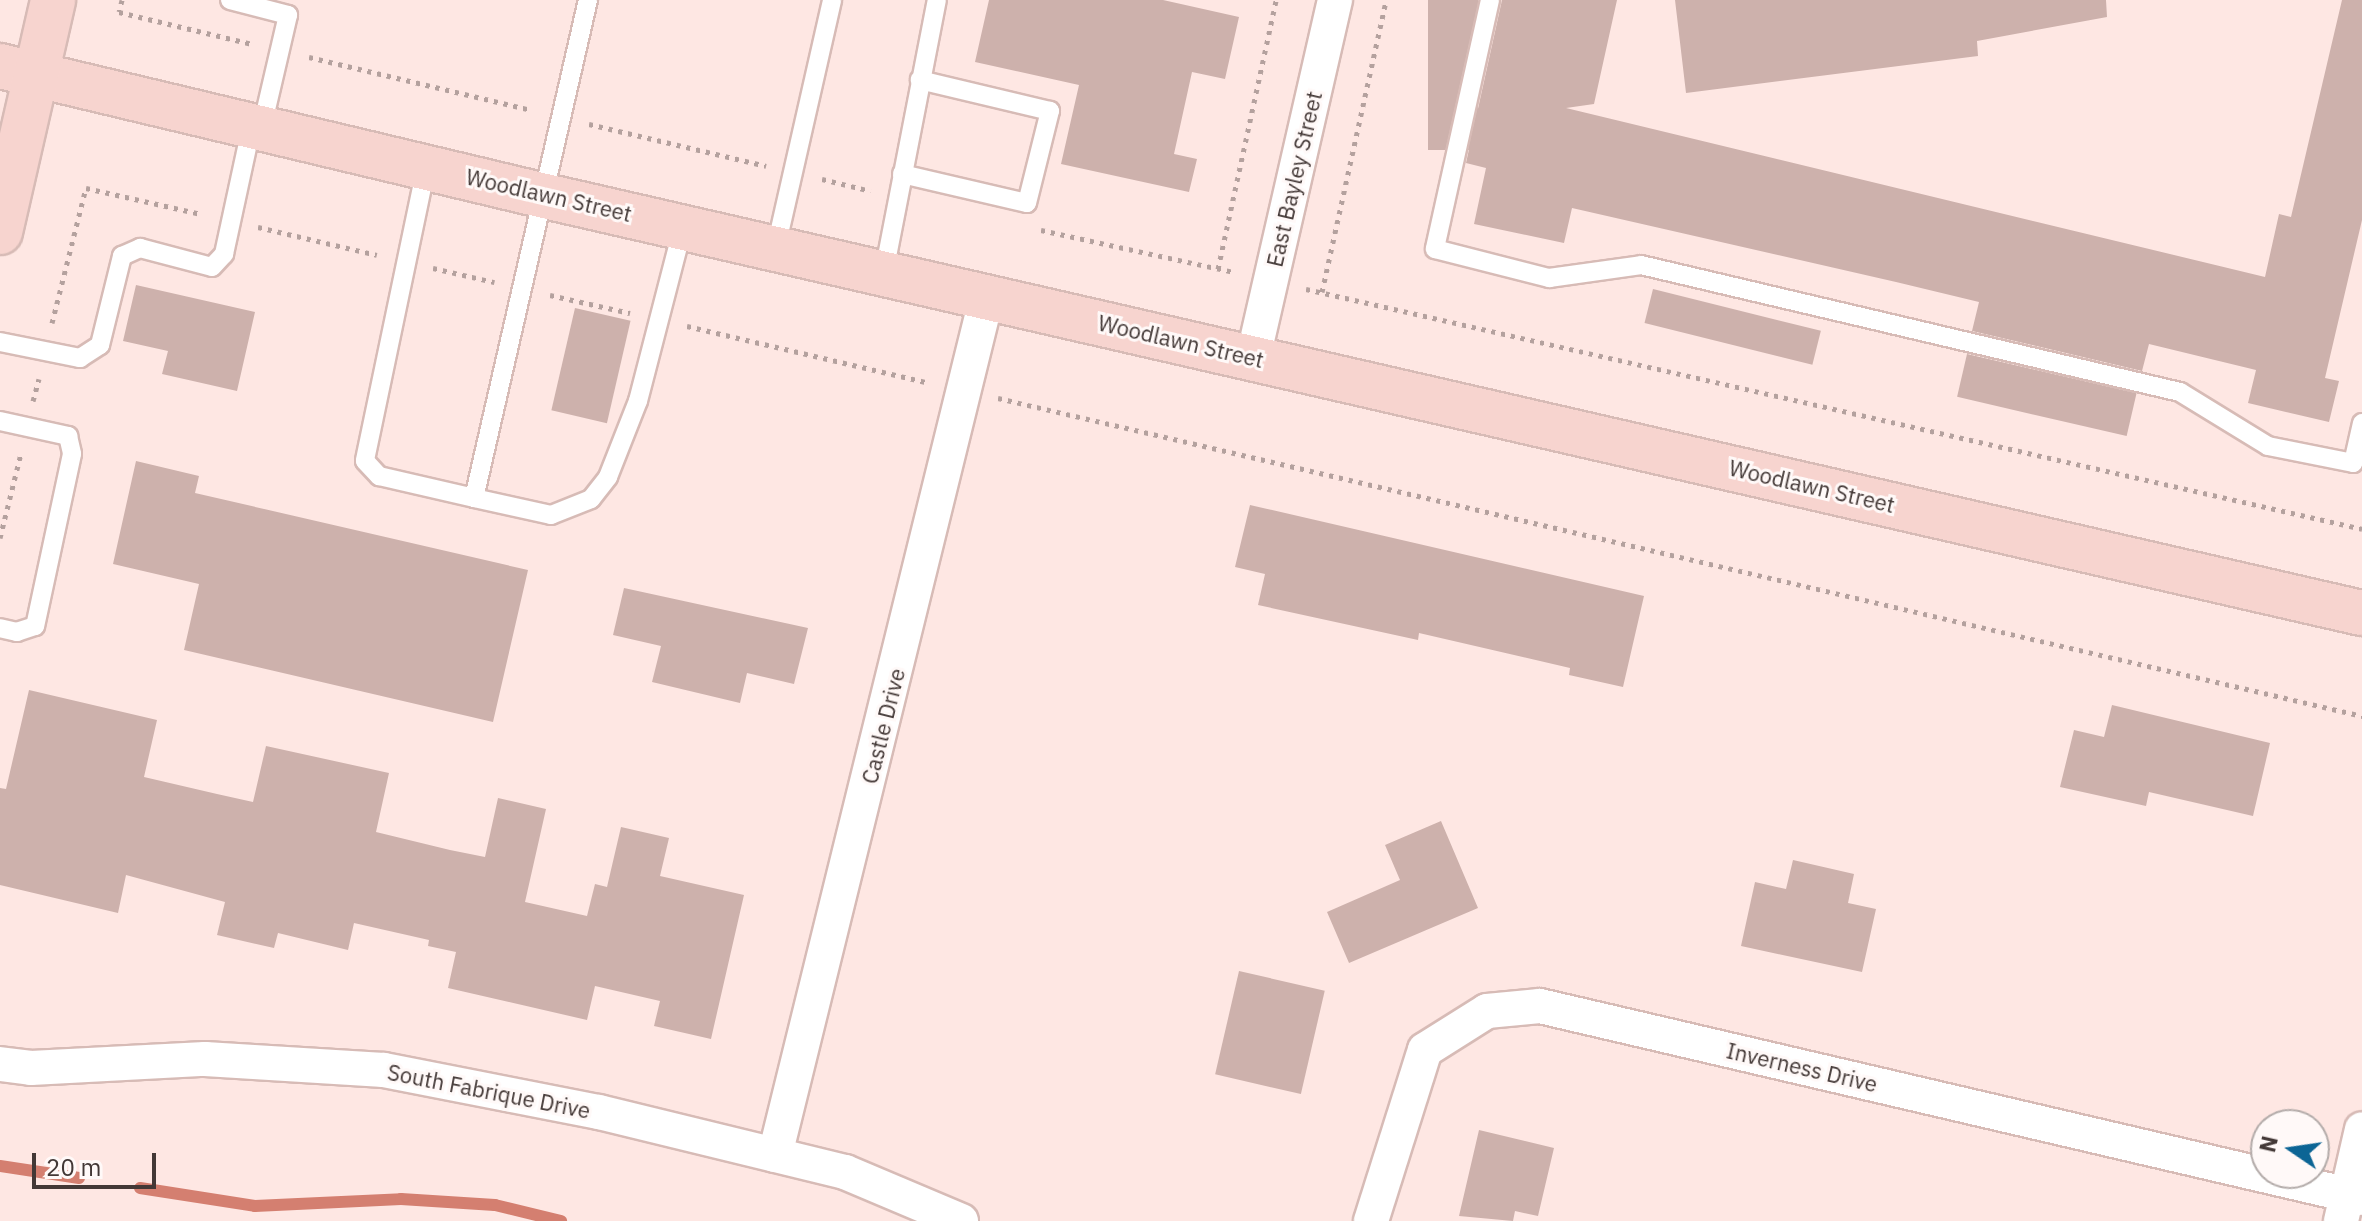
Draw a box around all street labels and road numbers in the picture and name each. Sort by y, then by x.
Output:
street label: East Bayley Street [1261,89,1327,269]
street label: Woodlawn Street [464,163,634,227]
street label: Woodlawn Street [1096,309,1266,373]
street label: Woodlawn Street [1727,454,1897,518]
street label: Castle Drive [856,666,910,786]
street label: Inverness Drive [1724,1037,1880,1097]
street label: South Fabrique Drive [385,1058,593,1124]

